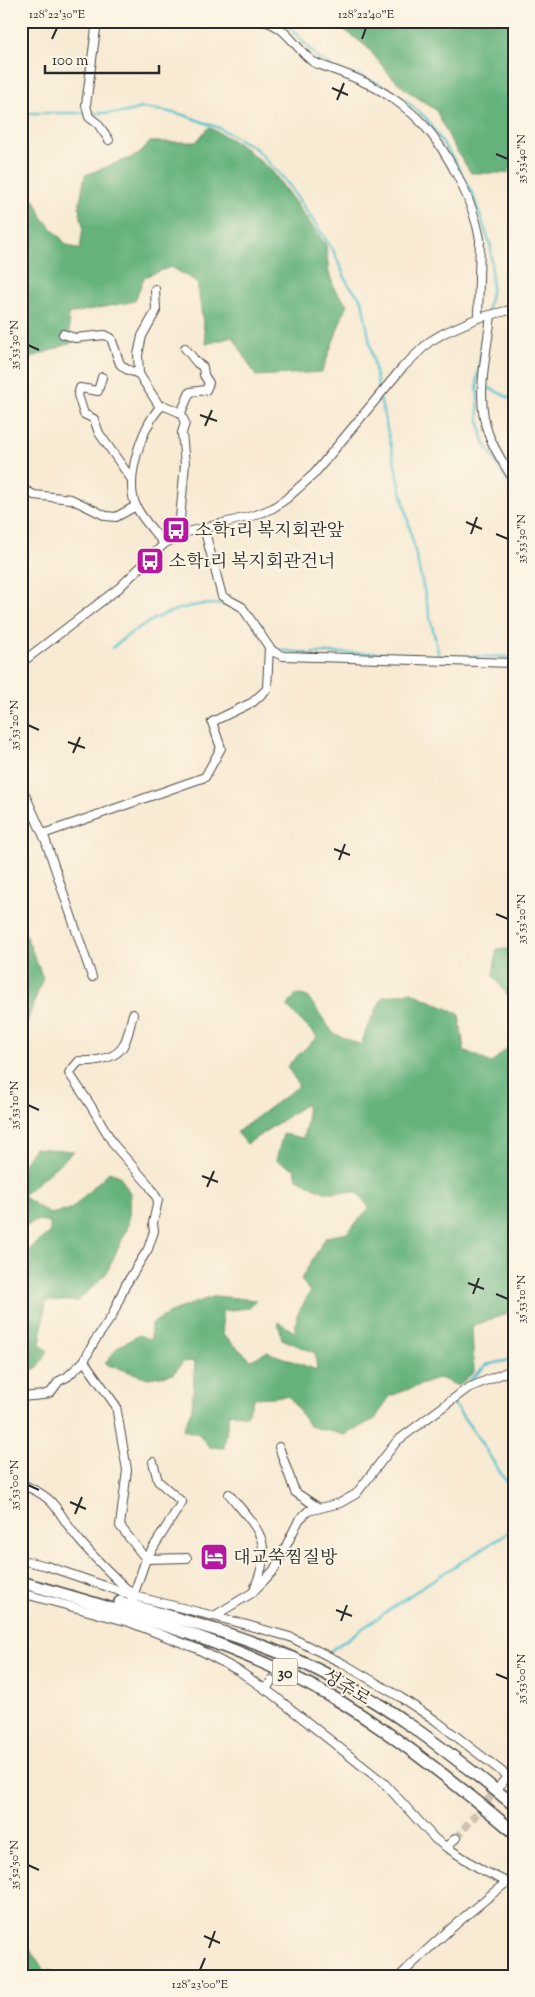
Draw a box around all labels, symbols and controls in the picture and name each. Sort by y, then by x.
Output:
text: 128°22'30"E [29,6,86,24]
text: 128°22'40"E [338,6,395,24]
scale bar [45,42,159,74]
text: 100 m [52,51,89,72]
text: 35°53'40"N [513,134,531,184]
text: 35°53'30"N [6,320,24,370]
text: 35°53'30"N [513,514,531,564]
bus stop icon: 소학1리 복지회관앞 [161,515,191,545]
place label: 소학1리 복지회관앞 [195,519,345,545]
bus stop icon: 소학1리 복지회관건너 [135,546,165,576]
place label: 소학1리 복지회관건너 [169,550,335,576]
text: 35°53'20"N [6,699,24,750]
text: 35°53'20"N [513,893,531,944]
text: 35°53'10"N [6,1080,24,1129]
text: 35°53'10"N [513,1274,531,1323]
text: 35°53'00"N [6,1459,24,1510]
hotel icon: 대교쑥찜질방 [199,1542,229,1572]
place label: 대교쑥찜질방 [233,1546,338,1572]
text: 35°53'00"N [513,1653,531,1704]
road number: 30 [272,1658,298,1685]
street label: 성주로 [317,1664,375,1713]
text: 35°52'50"N [6,1840,24,1890]
text: 128°23'00"E [172,1976,229,1994]

